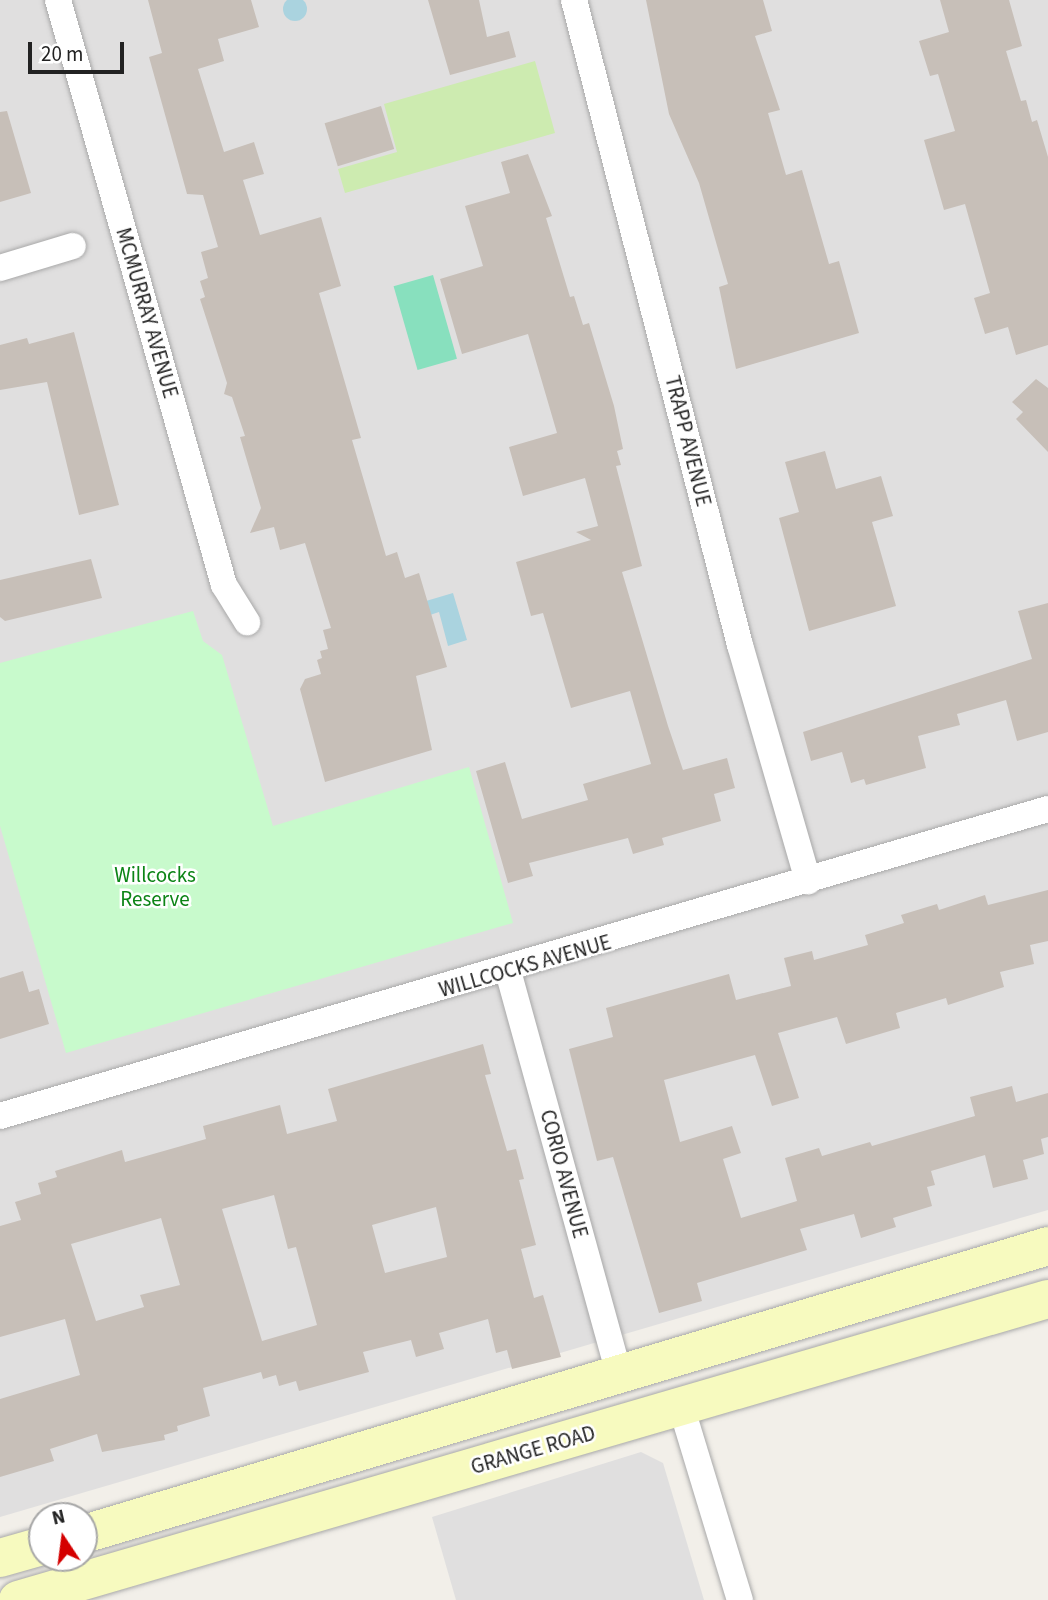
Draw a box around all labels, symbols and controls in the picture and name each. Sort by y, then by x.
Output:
scale bar [32,28,128,72]
text: 20 m [41,39,83,69]
street label: MCMURRAY AVENUE [111,225,183,401]
street label: TRAPP AVENUE [660,373,716,509]
park label: Willcocks Reserve [114,862,196,912]
street label: WILLCOCKS AVENUE [436,929,614,1003]
street label: CORIO AVENUE [535,1107,593,1241]
street label: GRANGE ROAD [468,1420,598,1480]
north arrow [28,1502,98,1572]
text: N [49,1503,68,1533]

